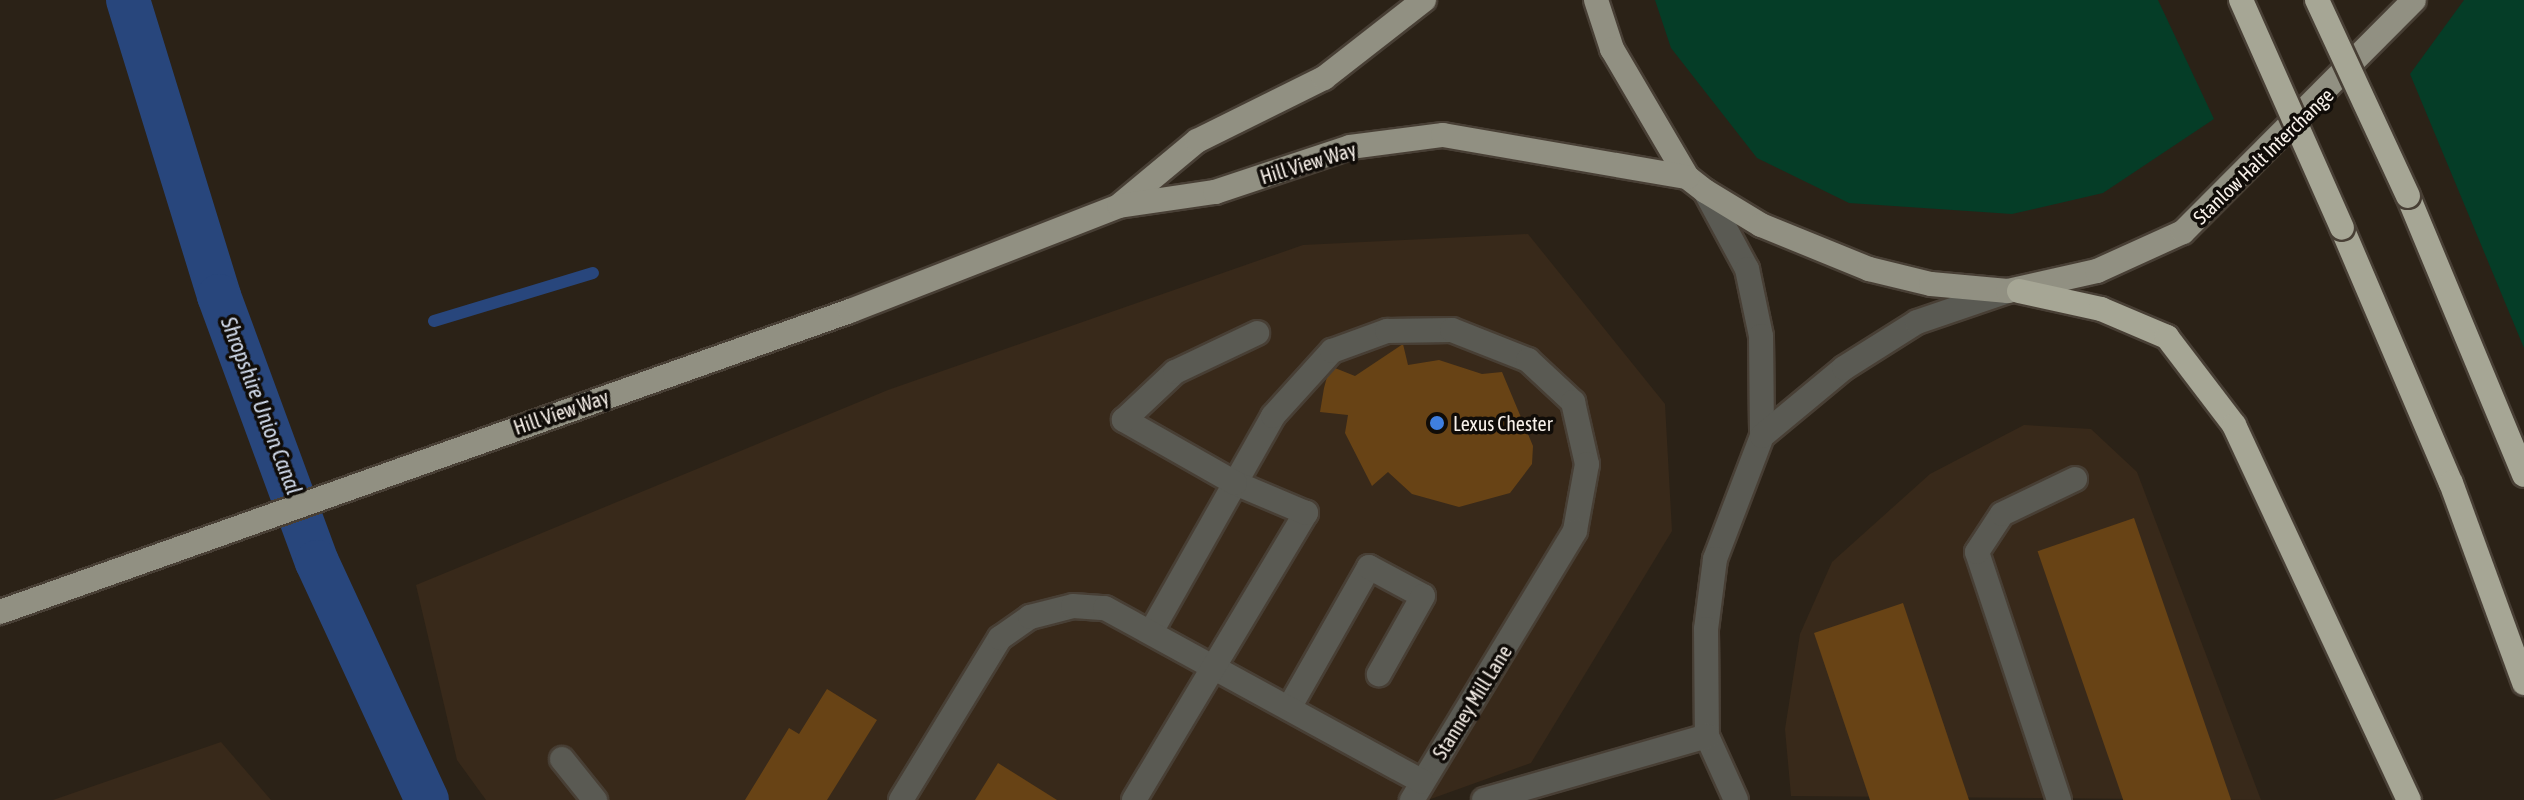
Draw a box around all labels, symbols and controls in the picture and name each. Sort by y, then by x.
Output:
street label: Stanlow Halt Interchange [2188,83,2338,229]
street label: Hill View Way [1257,137,1359,189]
water label: Shropshire Union Canal [215,313,307,499]
street label: Hill View Way [510,385,612,439]
place label: Lexus Chester [1453,411,1553,435]
marker: Lexus Chester [1428,414,1446,432]
street label: Stanney Mill Lane [1427,641,1517,763]

